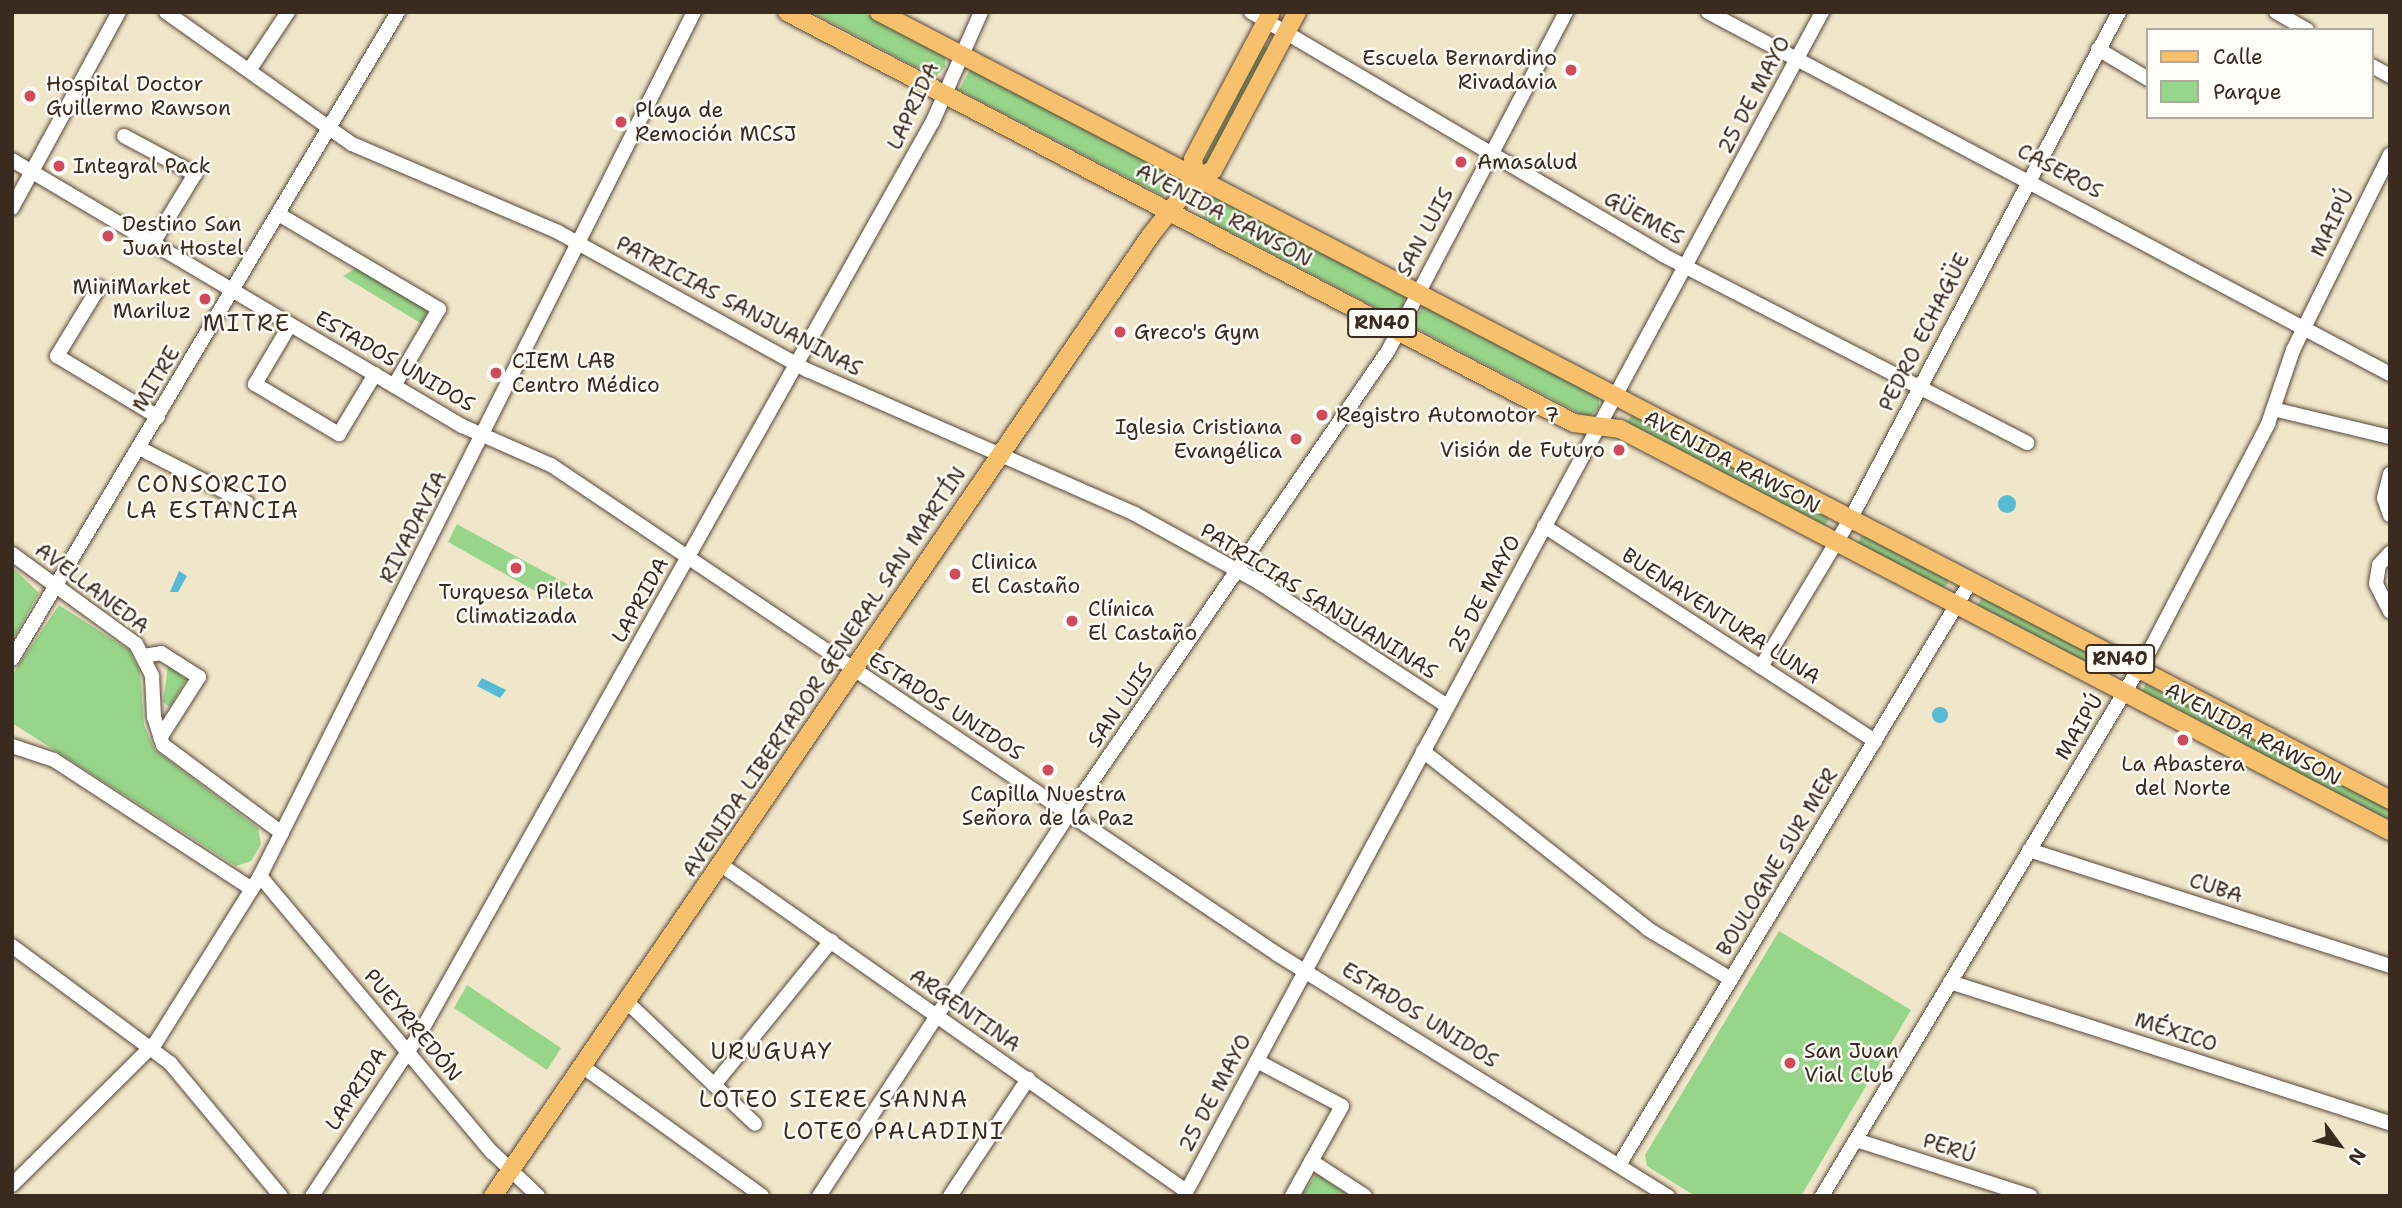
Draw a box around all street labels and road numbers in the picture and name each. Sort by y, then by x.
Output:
street label: 25 DE MAYO [1712,32,1796,158]
street label: LAPRIDA [882,58,944,154]
street label: CASEROS [2013,138,2107,204]
street label: AVENIDA RAWSON [1132,158,1316,272]
street label: SAN LUIS [1391,183,1459,281]
street label: MAIPÚ [2305,185,2359,261]
street label: GÜEMES [1600,186,1688,250]
street label: PATRICIAS SANJUANINAS [612,230,866,382]
street label: PEDRO ECHAGÜE [1873,249,1975,415]
street label: ESTADOS UNIDOS [311,305,479,417]
road number: RN40 [1347,308,1417,338]
street label: MITRE [127,342,185,416]
street label: AVENIDA RAWSON [1640,405,1824,519]
street label: AVENIDA LIBERTADOR GENERAL SAN MARTÍN [677,462,971,882]
street label: RIVADAVIA [374,467,452,587]
street label: PATRICIAS SANJUANINAS [1196,518,1442,684]
street label: 25 DE MAYO [1442,531,1526,657]
street label: AVELLANEDA [30,537,154,639]
street label: BUENAVENTURA LUNA [1617,542,1825,690]
street label: LAPRIDA [606,553,674,647]
road number: RN40 [2085,644,2155,674]
street label: ESTADOS UNIDOS [864,646,1028,766]
street label: SAN LUIS [1082,658,1158,752]
street label: AVENIDA RAWSON [2161,677,2345,791]
street label: MAIPÚ [2050,689,2108,765]
street label: BOULOGNE SUR MER [1711,764,1843,960]
street label: CUBA [2186,868,2246,908]
street label: ESTADOS UNIDOS [1337,957,1503,1073]
street label: ARGENTINA [905,963,1025,1057]
street label: PUEYRREDÓN [359,964,467,1086]
street label: MÉXICO [2131,1007,2221,1057]
street label: 25 DE MAYO [1173,1030,1257,1156]
street label: LAPRIDA [320,1043,392,1135]
street label: PERÚ [1920,1128,1978,1168]

